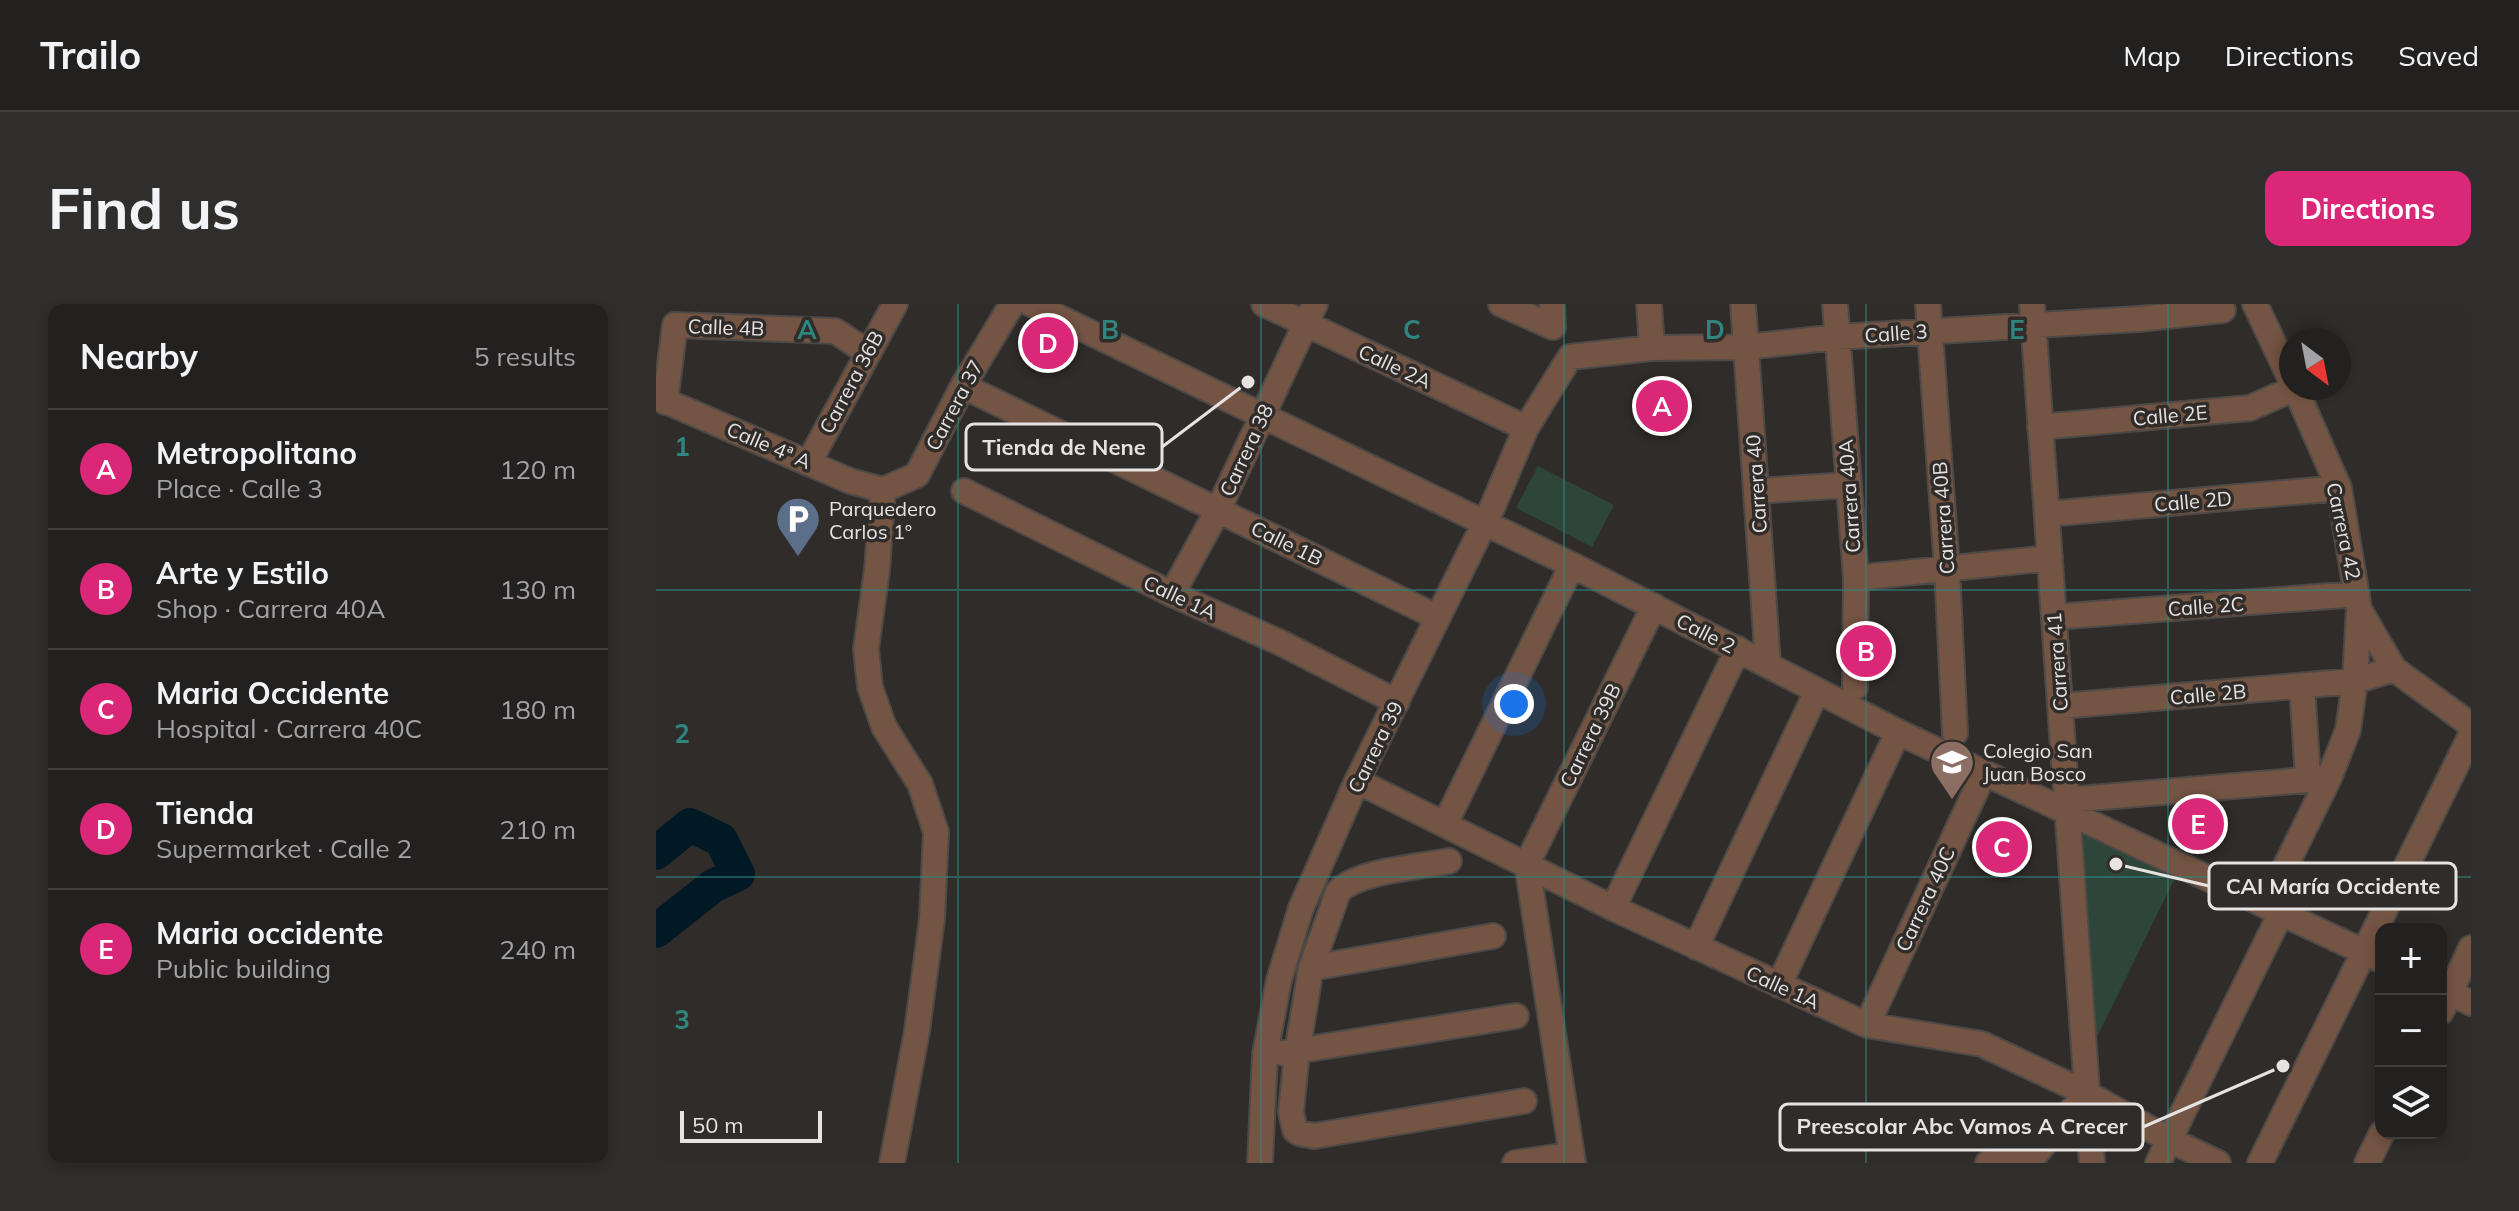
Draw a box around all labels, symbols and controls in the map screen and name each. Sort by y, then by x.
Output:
text: Trailo [40,31,141,79]
text: Map [2123,38,2181,73]
text: Directions [2225,38,2354,73]
text: Saved [2398,38,2479,73]
button: Directions [2265,171,2471,246]
text: Find us [48,173,240,243]
street label: Calle 4B [687,313,765,341]
text: A [797,313,817,346]
pin: D [1022,313,1074,373]
text: B [1101,313,1119,346]
text: C [1403,313,1421,346]
text: D [1705,313,1725,346]
text: E [2009,313,2025,346]
street label: Calle 3 [1864,318,1928,348]
street label: Carrera 36B [814,326,888,438]
north arrow [2279,328,2351,400]
text: Nearby [80,335,198,378]
street label: Calle 2A [1355,338,1436,394]
text: 5 results [474,340,576,373]
street label: Carrera 37 [920,355,988,455]
pin: A [1636,376,1688,436]
street label: Calle 2E [2132,399,2208,431]
street label: Carrera 38 [1214,400,1278,500]
street label: Calle 4ª A [723,416,815,474]
callout: Tienda de Nene [966,424,1162,470]
text: 1 [674,430,690,463]
text: Tienda de Nene [982,433,1146,461]
text: Metropolitano [156,434,357,472]
street label: Carrera 40 [1740,434,1772,534]
street label: Carrera 40A [1833,438,1865,554]
text: A [96,453,116,486]
text: 120 m [500,453,576,486]
street label: Carrera 40B [1927,461,1959,575]
text: Place · Calle 3 [156,472,323,505]
street label: Carrera 42 [2321,480,2367,582]
street label: Calle 2D [2153,485,2233,517]
parking icon: Parquedero Carlos 1º [774,495,822,558]
place label: Parquedero Carlos 1º [829,496,937,544]
street label: Calle 1B [1247,515,1327,571]
text: Arte y Estilo [156,554,329,592]
street label: Calle 1A [1140,569,1221,625]
text: B [97,573,115,606]
text: 130 m [500,573,576,606]
street label: Calle 2C [2167,591,2245,621]
text: Shop · Carrera 40A [156,592,385,625]
street label: Calle 2 [1672,608,1740,658]
street label: Carrera 41 [2041,612,2073,712]
pin: B [1840,621,1892,681]
text: Maria Occidente [156,674,389,712]
street label: Calle 2B [2169,678,2247,710]
street label: Carrera 39B [1554,679,1626,791]
your location [1494,684,1534,724]
text: C [97,693,115,726]
text: 180 m [500,693,576,726]
street label: Carrera 39 [1342,697,1408,797]
text: Hospital · Carrera 40C [156,712,422,745]
text: 2 [674,717,690,750]
school or university icon: Colegio San Juan Bosco [1928,738,1976,801]
place label: Colegio San Juan Bosco [1983,738,2093,786]
text: Tienda [156,794,254,832]
pin: E [2172,794,2224,854]
text: D [96,813,116,846]
text: 210 m [500,813,576,846]
pin: C [1976,817,2028,877]
text: Supermarket · Calle 2 [156,832,412,865]
street label: Carrera 40C [1890,843,1960,955]
callout: CAI María Occidente [2209,863,2456,909]
text: CAI María Occidente [2226,872,2440,900]
text: Maria occidente [156,914,383,952]
map controls [2375,923,2447,1139]
button: + [2375,923,2447,995]
text: E [98,933,114,966]
text: 240 m [500,933,576,966]
text: Public building [156,952,331,985]
street label: Calle 1A [1742,960,1824,1014]
button: − [2375,995,2447,1067]
text: 3 [674,1003,690,1036]
button: layers [2375,1067,2447,1139]
callout: Preescolar Abc Vamos A Crecer [1780,1104,2143,1150]
scale bar [680,1107,822,1143]
text: 50 m [692,1111,743,1139]
text: Preescolar Abc Vamos A Crecer [1797,1112,2128,1140]

